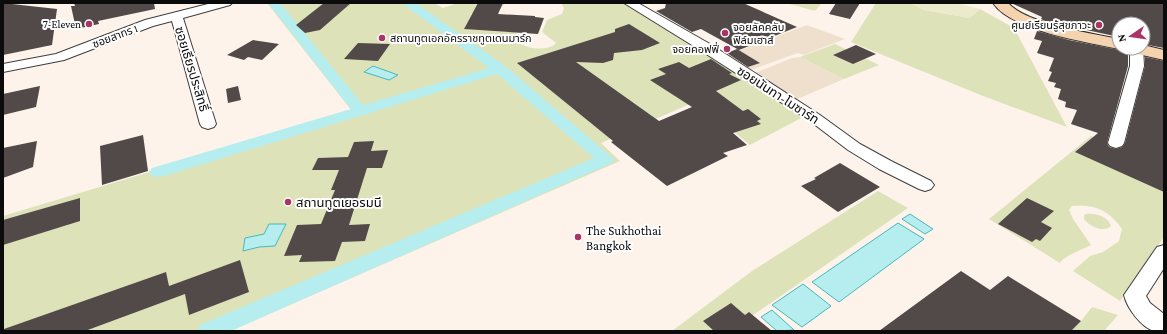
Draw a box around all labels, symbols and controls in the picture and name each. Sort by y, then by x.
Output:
north arrow [1111,16,1151,56]
place label: 7-Eleven [43,18,81,30]
marker: 7-Eleven [84,19,94,29]
place label: ศูนย์เรียนรู้สุขภาวะ [1011,19,1091,32]
marker: ศูนย์เรียนรู้สุขภาวะ [1094,20,1104,30]
place label: จอยลัคคลับ ฟิล์มเฮาส์ [733,21,784,46]
street label: ซอยสาทร 1 [91,22,140,50]
street label: ซอยเธียรประสิทธิ์ [172,25,212,114]
marker: จอยลัคคลับ ฟิล์มเฮาส์ [720,28,730,38]
place label: สถานทูตเอกอัครราชทูตเดนมาร์ก [390,32,532,45]
marker: สถานทูตเอกอัครราชทูตเดนมาร์ก [377,33,387,43]
text: N [1114,33,1128,43]
place label: จอยคอฟฟี่ [672,41,719,55]
marker: จอยคอฟฟี่ [722,44,732,54]
street label: ซอยนันทา-โมซาร์ท [734,63,822,127]
place label: สถานทูตเยอรมนี [296,195,382,210]
marker: สถานทูตเยอรมนี [283,197,293,207]
place label: The Sukhothai Bangkok [586,223,662,253]
marker: The Sukhothai Bangkok [573,232,583,242]

